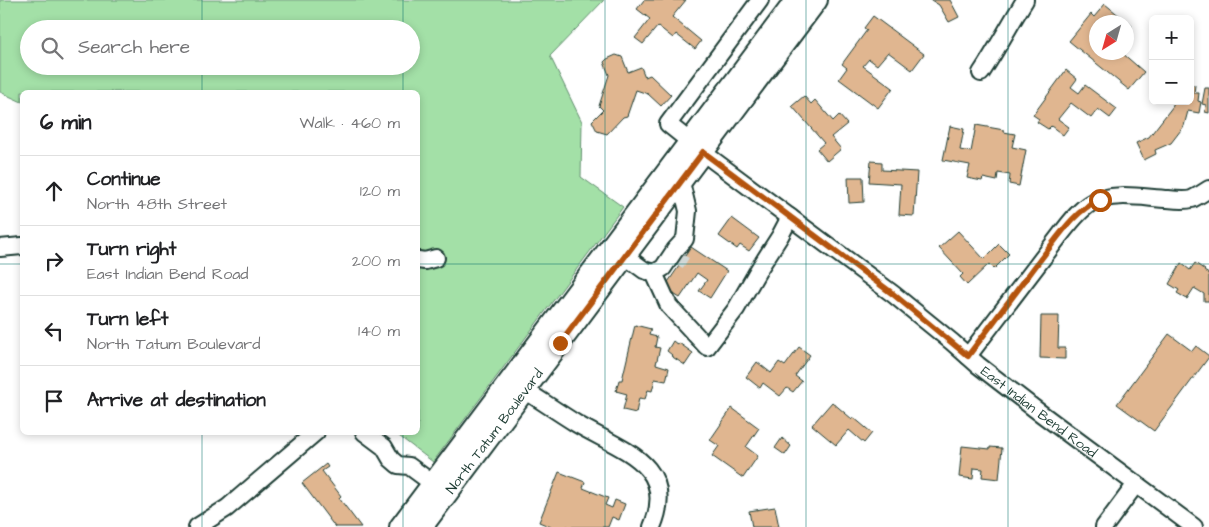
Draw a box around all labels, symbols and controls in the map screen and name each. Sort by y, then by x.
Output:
north arrow [1089,15,1134,60]
map controls [1149,15,1194,105]
button: + [1149,15,1194,60]
search box [20,20,420,75]
icon: search [38,34,66,62]
text: Search here [78,34,190,61]
button: − [1149,60,1194,105]
text: 6 min [40,108,92,137]
text: Walk · 460 m [300,112,400,134]
text: Continue [87,166,161,193]
icon: ahead [40,177,68,205]
text: 120 m [360,180,400,202]
route start [1089,189,1112,212]
text: North 48th Street [87,193,227,215]
text: Turn right [87,236,176,263]
icon: right [40,247,68,275]
text: 200 m [352,250,400,272]
text: East Indian Bend Road [87,263,249,285]
text: Turn left [87,306,168,333]
icon: left [40,317,68,345]
text: 140 m [358,320,400,342]
route end [549,332,572,355]
text: North Tatum Boulevard [87,333,260,355]
street label: East Indian Bend Road [976,362,1101,463]
street label: North Tatum Boulevard [441,365,548,498]
icon: arrive [40,387,68,415]
text: Arrive at destination [87,387,266,414]

